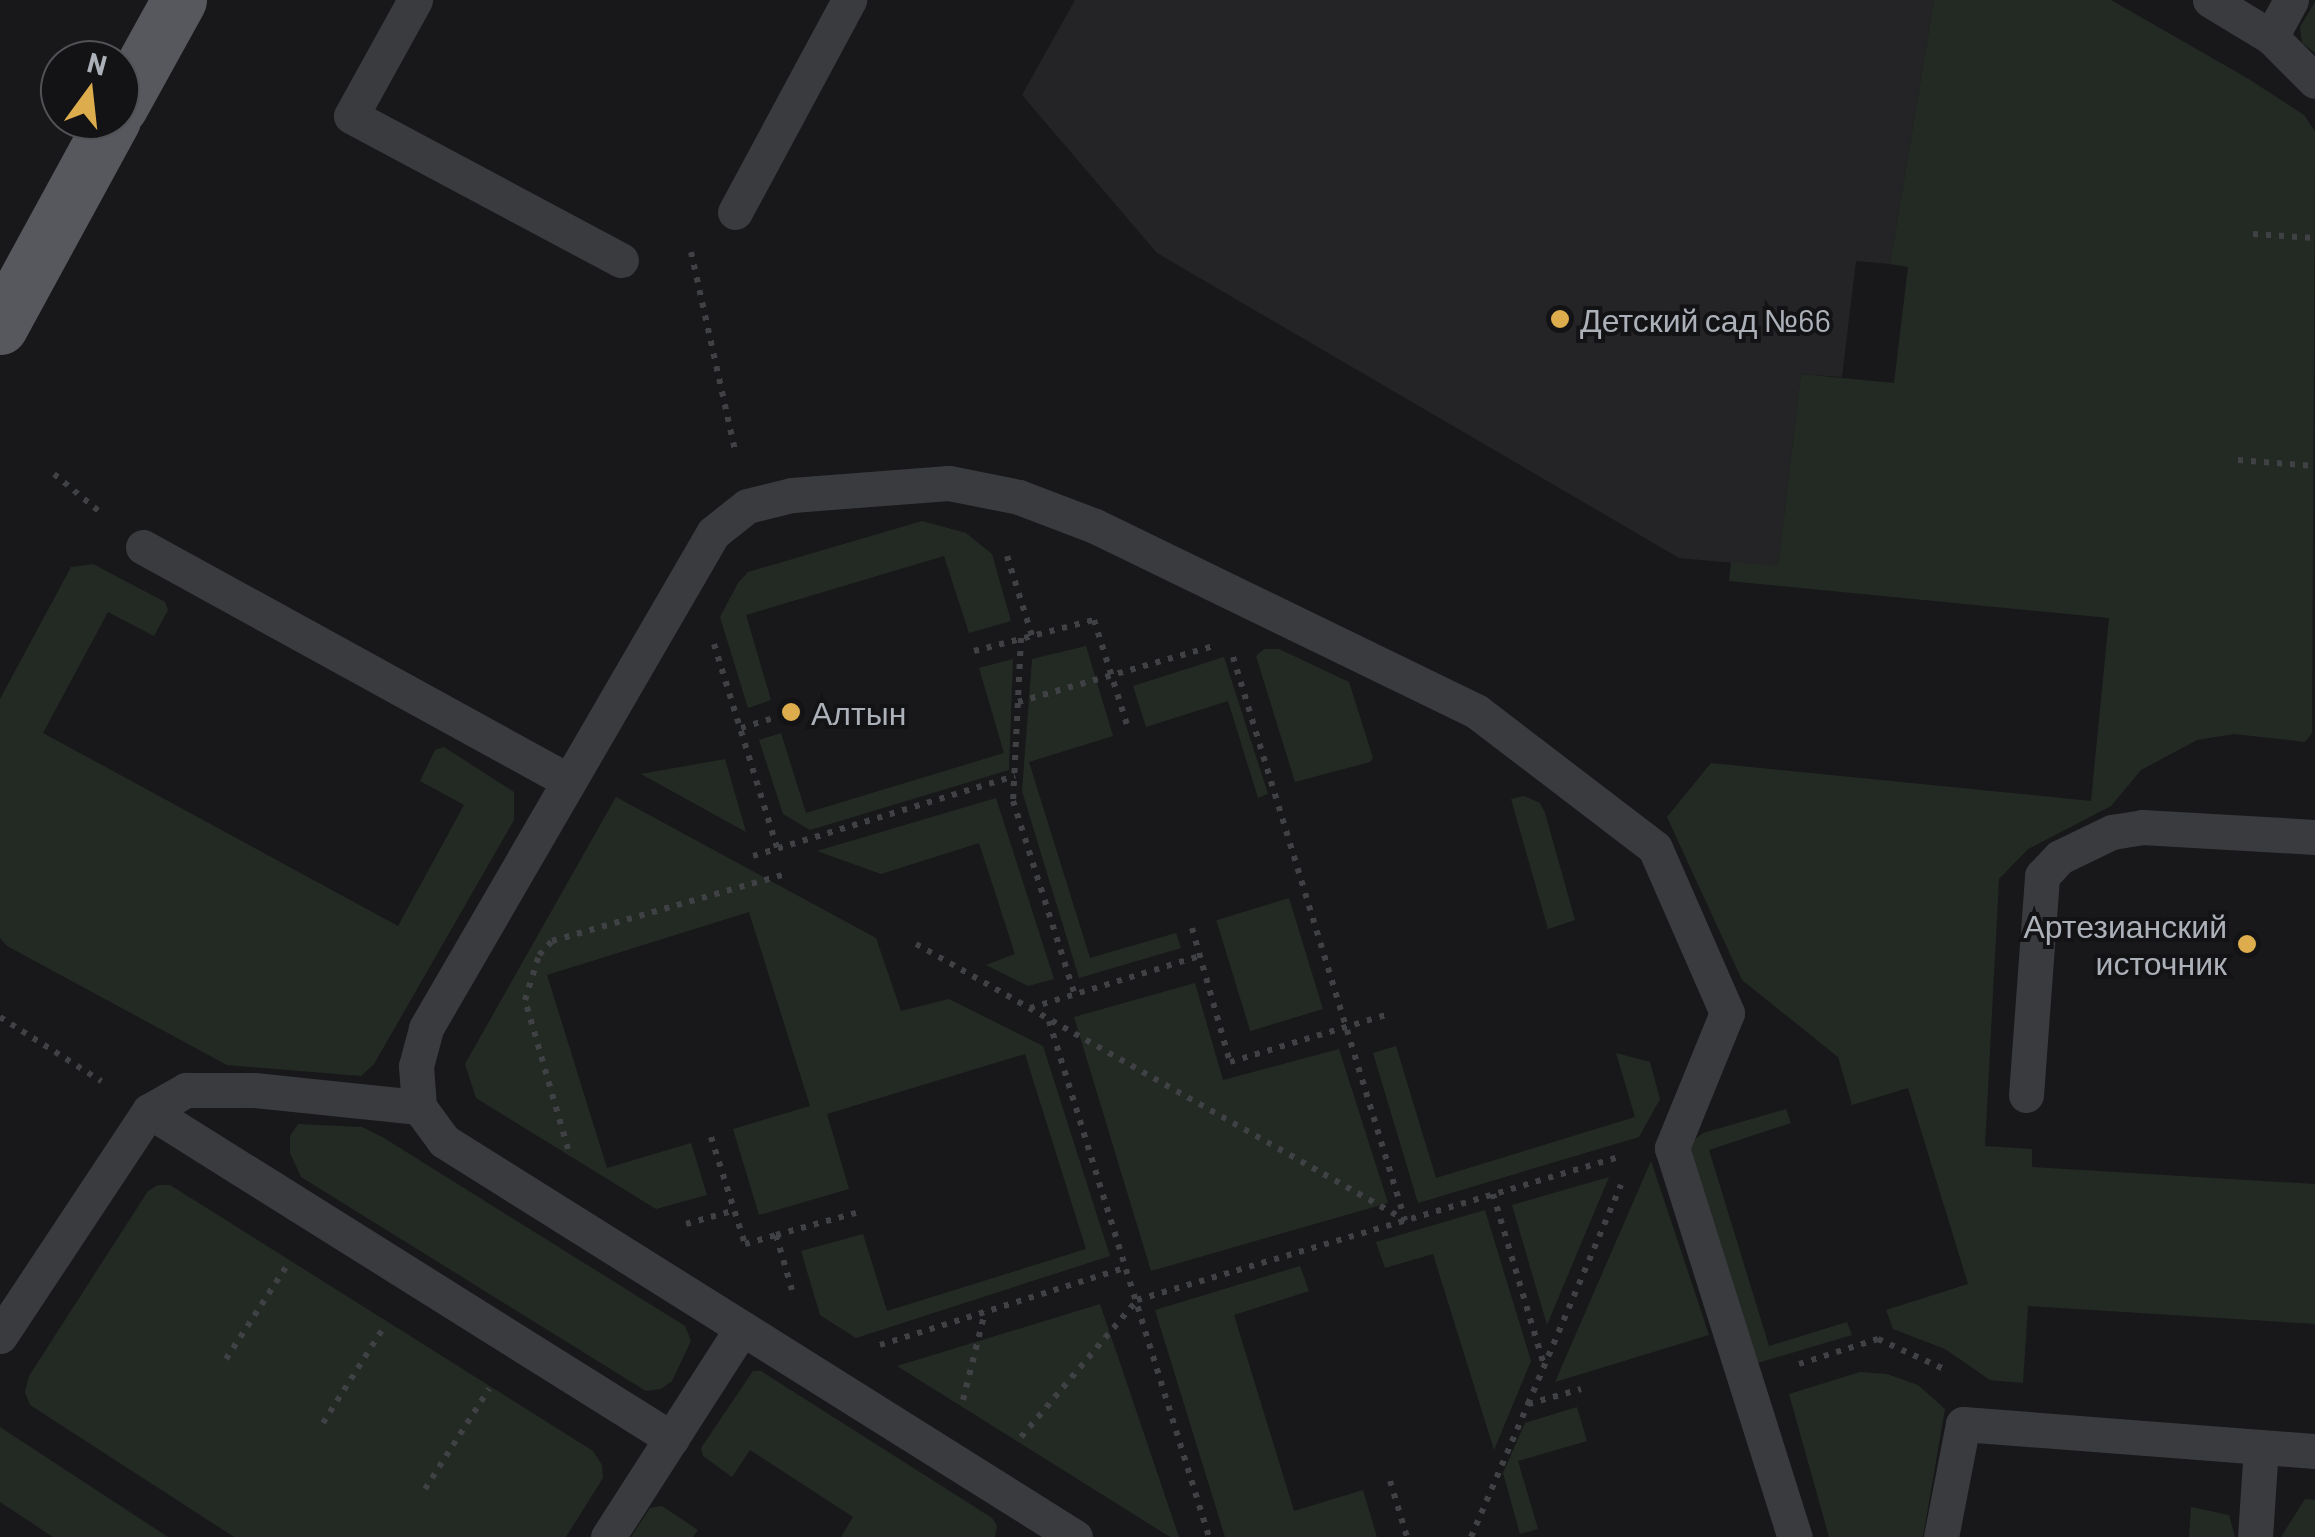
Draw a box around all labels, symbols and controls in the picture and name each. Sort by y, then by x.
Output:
north arrow [40,40,140,140]
text: N [84,44,111,82]
place label: Детский сад №66 [1580,300,1831,338]
marker: Детский сад №66 [1549,308,1571,330]
place label: Алтын [811,693,906,731]
marker: Алтын [780,701,802,723]
place label: Артезианский источник [2023,907,2227,982]
marker: Артезианский источник [2236,933,2258,955]

